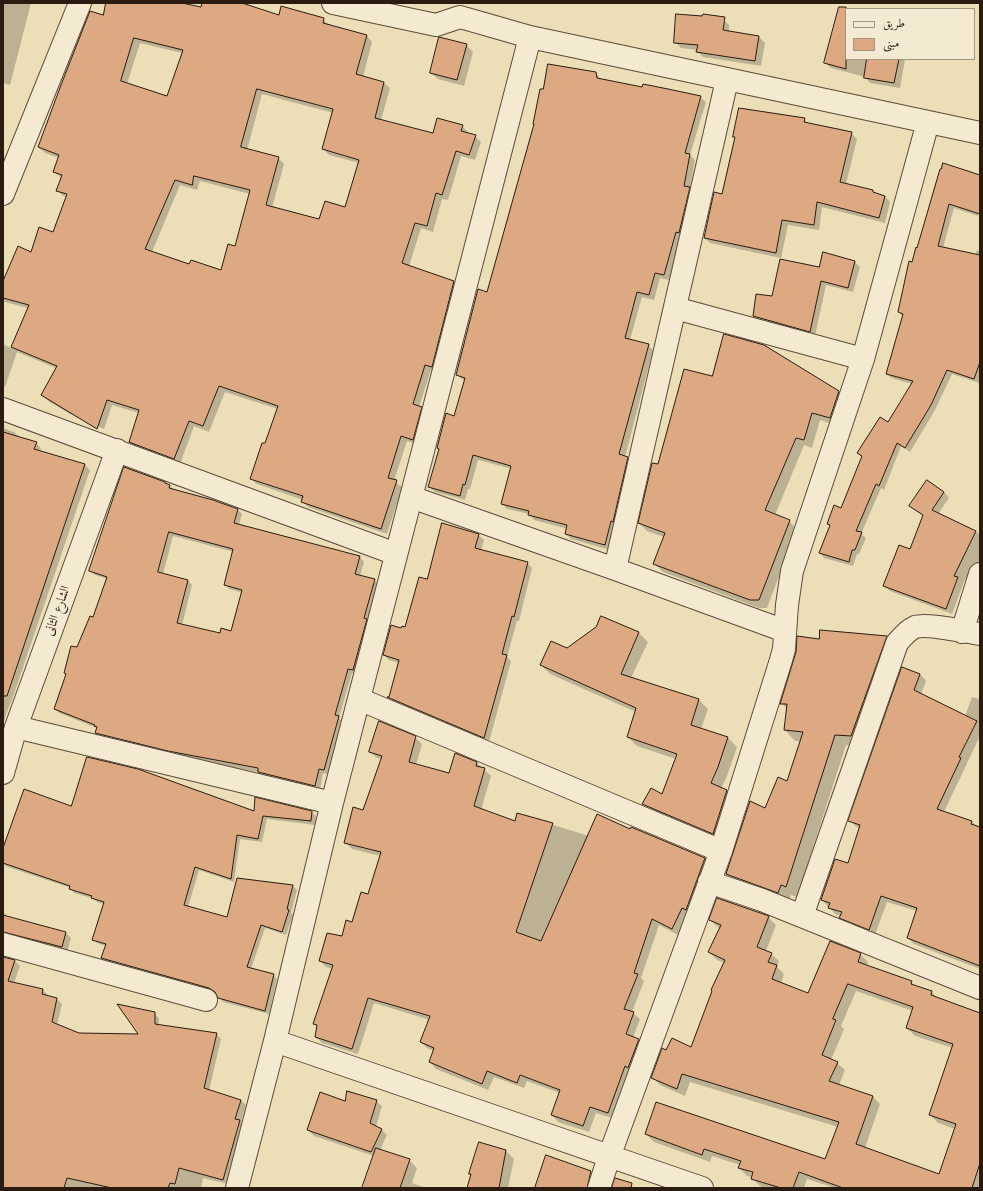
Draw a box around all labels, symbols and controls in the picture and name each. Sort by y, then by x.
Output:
legend [845,8,975,60]
text: طريق [883,15,905,31]
text: مبنى [883,35,899,51]
street label: الشارع الثانى [42,584,74,638]

